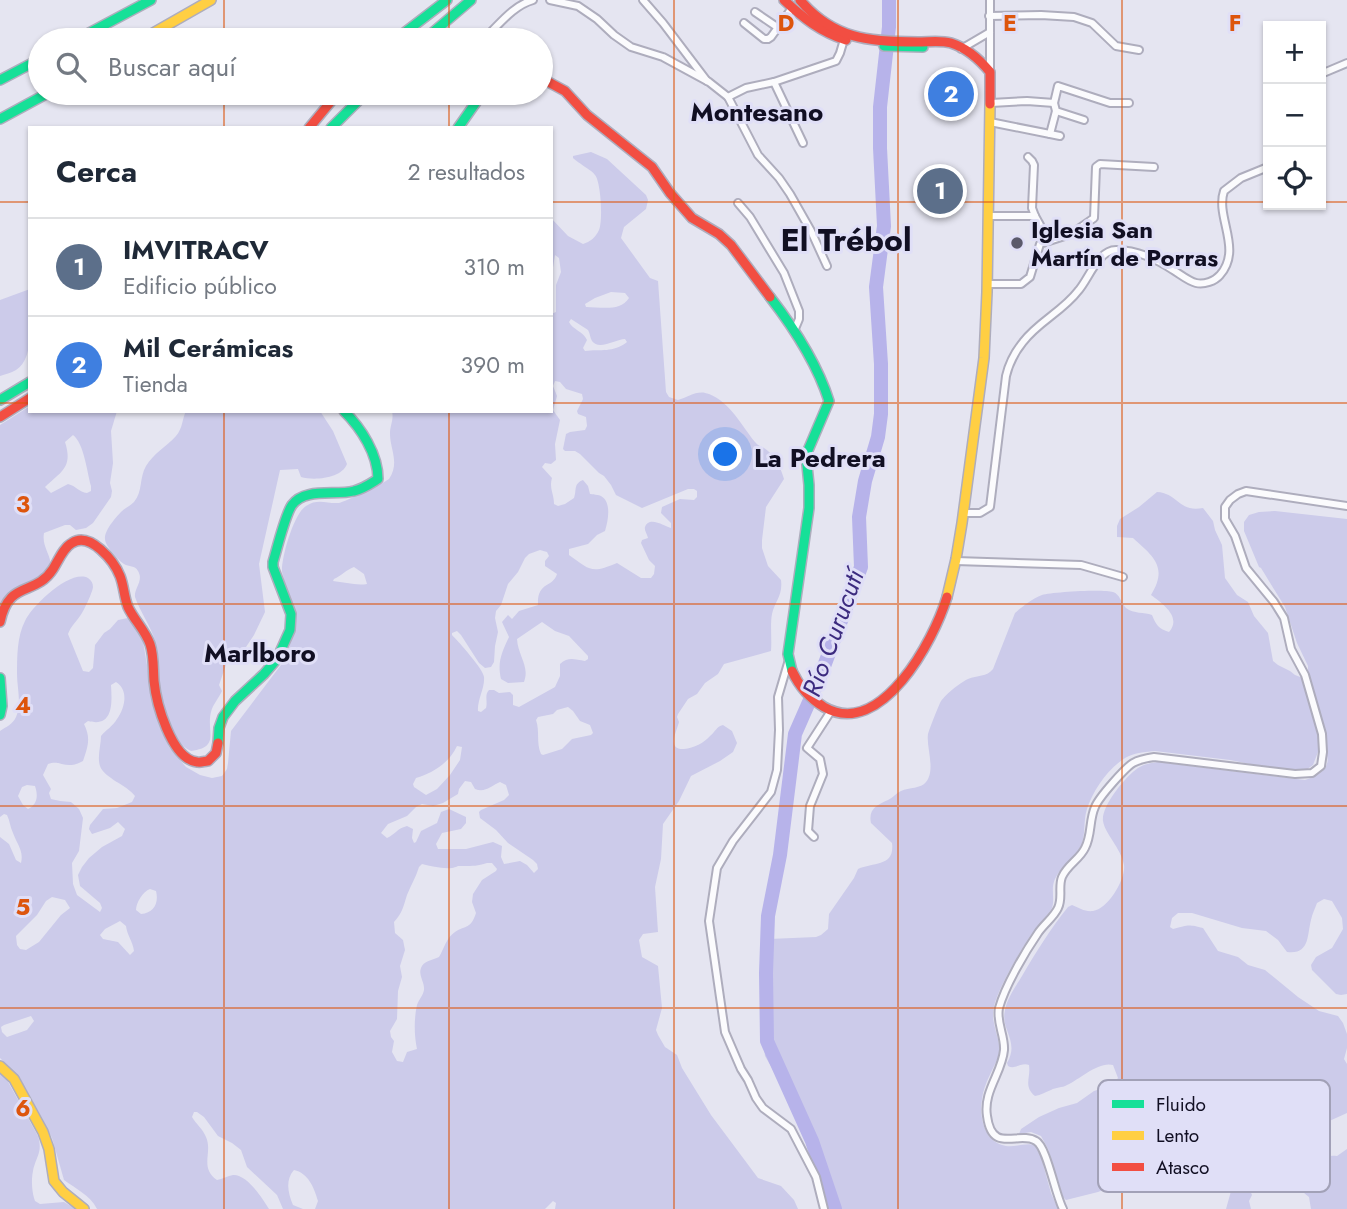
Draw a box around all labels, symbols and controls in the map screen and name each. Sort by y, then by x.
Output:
text: D [778,6,795,40]
text: E [1003,6,1017,40]
text: F [1229,6,1241,40]
map controls [1263,21,1326,210]
button: + [1263,21,1326,84]
search box [28,28,553,105]
icon: search [52,48,90,86]
text: Buscar aquí [108,48,236,86]
pin: 2 [928,68,974,120]
button: − [1263,84,1326,147]
district label: Montesano [691,93,823,131]
button: locate [1263,147,1326,210]
text: Cerca [56,150,137,193]
text: 2 resultados [407,155,525,189]
pin: 1 [917,165,963,217]
place label: Iglesia San Martín de Porras [1031,212,1218,275]
district label: El Trébol [780,217,912,263]
text: IMVITRACV [123,231,269,269]
marker: Iglesia San Martín de Porras [1009,235,1025,251]
text: 1 [73,250,85,284]
text: 310 m [463,250,525,284]
text: Edificio público [123,269,277,303]
text: Mil Cerámicas [123,329,293,367]
text: 2 [71,348,87,382]
text: 390 m [461,348,525,382]
text: Tienda [123,367,188,401]
your location [708,437,742,471]
district label: La Pedrera [754,439,886,477]
text: 3 [16,487,30,521]
water label: Río Curucutí [792,561,875,702]
district label: Marlboro [204,634,316,672]
text: 4 [15,688,31,722]
text: 5 [16,890,30,924]
legend [1098,1080,1330,1192]
text: 6 [15,1091,31,1125]
text: Fluido [1156,1091,1206,1118]
text: Lento [1156,1122,1199,1149]
text: Atasco [1156,1154,1209,1181]

